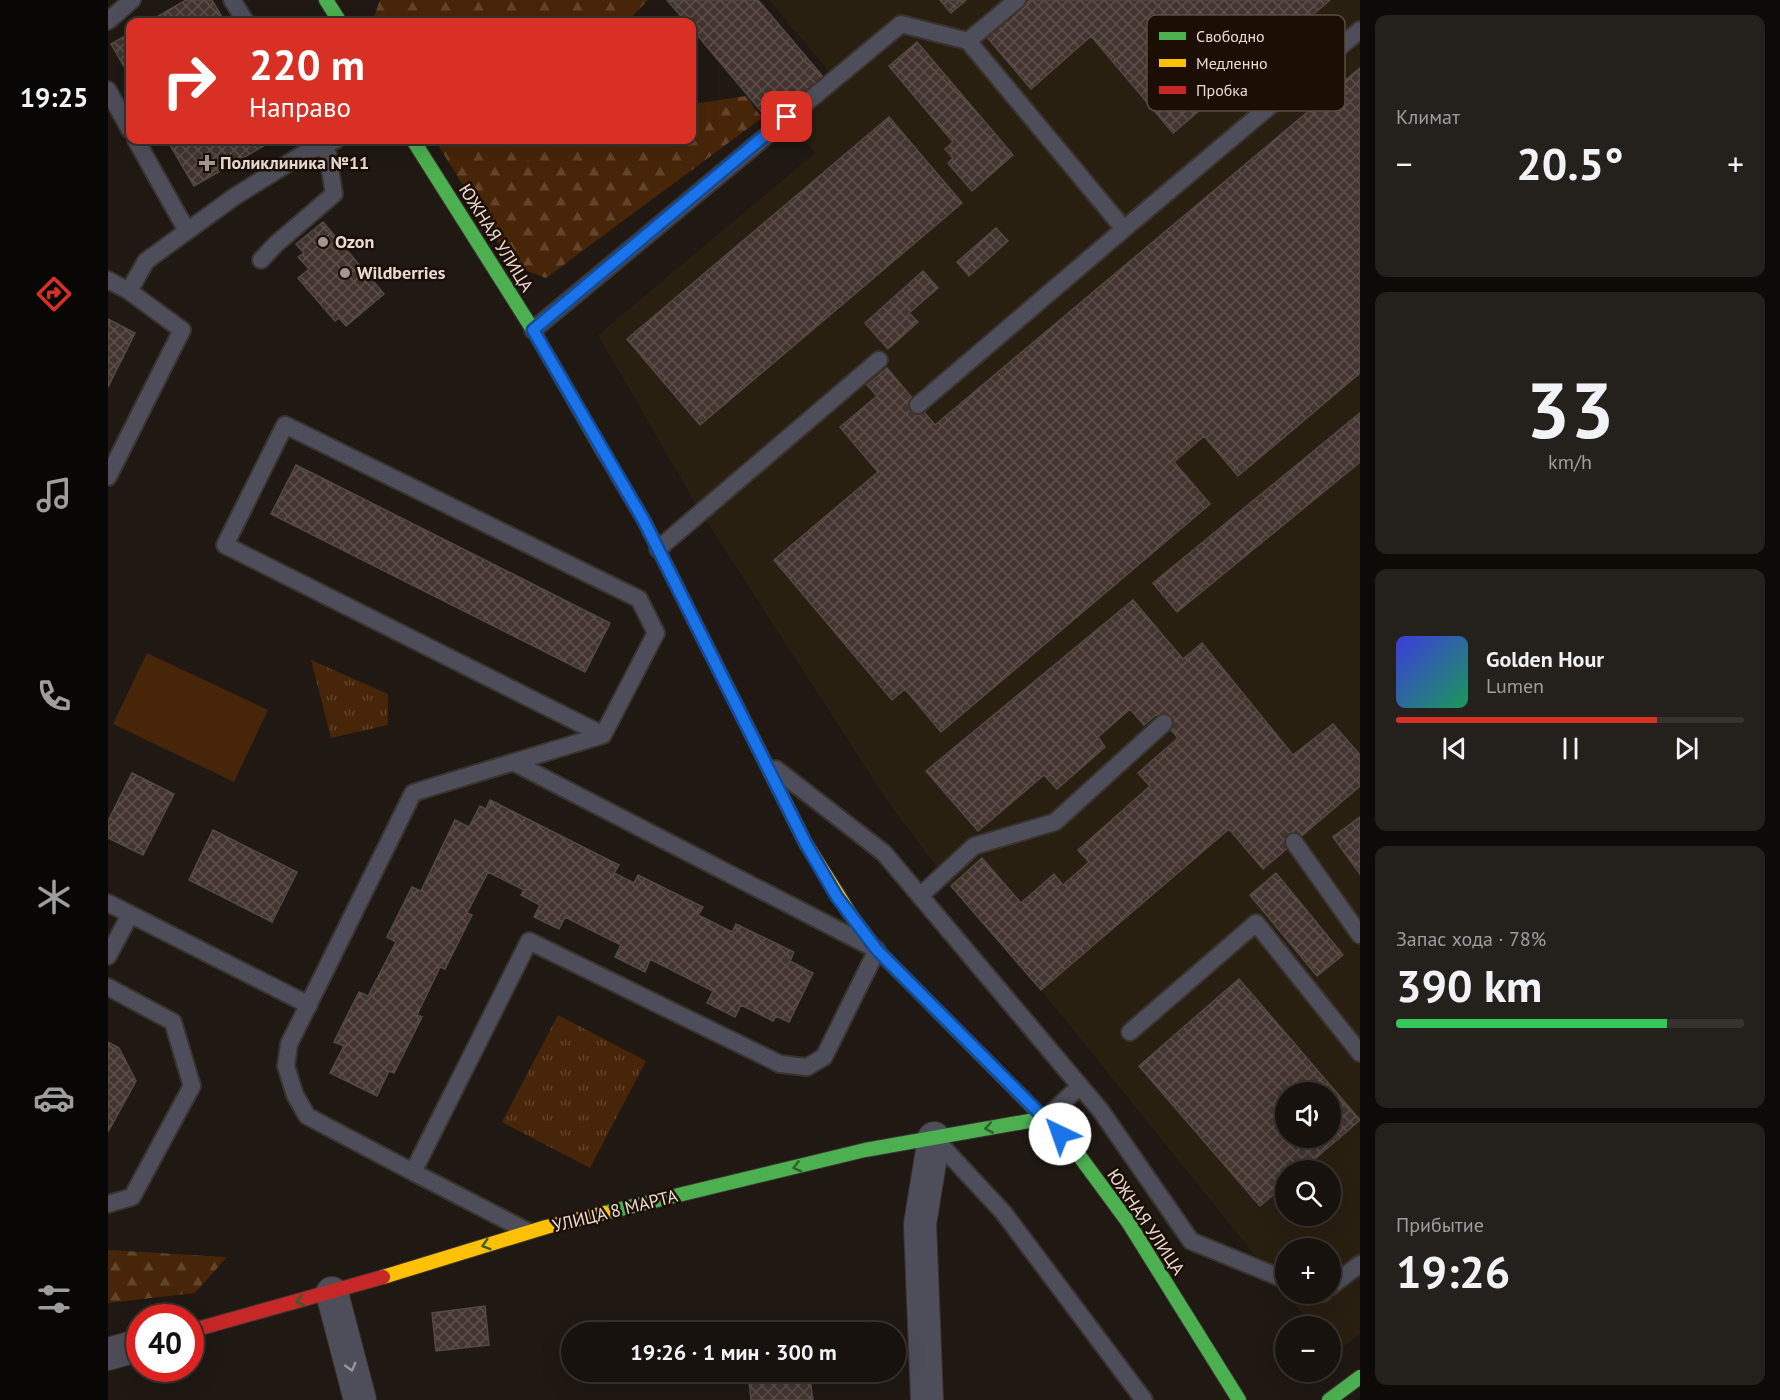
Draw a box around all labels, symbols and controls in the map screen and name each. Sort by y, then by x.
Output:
legend [1147,15,1345,111]
text: Свободно [1196,26,1265,46]
text: 220 m [249,37,365,92]
icon: right [150,42,228,120]
text: Медленно [1196,53,1268,73]
text: 19:25 [20,80,88,114]
text: Пробка [1196,80,1248,100]
text: Направо [249,90,351,124]
pin [761,91,812,142]
icon: arrive [770,100,803,133]
text: Климат [1396,104,1460,130]
text: 20.5° [1516,134,1624,192]
text: − [1396,142,1413,185]
text: + [1727,142,1744,185]
place label: Поликлиника №11 [220,151,369,174]
marker: Поликлиника №11 [198,154,216,172]
street label: ЮЖНАЯ УЛИЦА [454,179,539,296]
place label: Ozon [335,230,374,253]
marker: Ozon [316,235,330,249]
place label: Wildberries [357,261,446,284]
marker: Wildberries [338,266,352,280]
icon: directions [33,273,75,315]
text: 33 [1526,359,1614,460]
text: km/h [1548,449,1592,475]
icon: music [33,474,75,516]
text: Golden Hour [1486,645,1604,673]
text: Lumen [1486,673,1544,699]
icon: phone [33,675,75,717]
icon: previous [1438,732,1471,765]
icon: pause [1554,732,1587,765]
icon: next [1670,732,1703,765]
icon: climate [33,876,75,918]
text: Запас хода · 78% [1396,926,1546,952]
text: 390 km [1396,956,1542,1014]
icon: car [33,1077,75,1119]
map controls [1275,1082,1341,1382]
button: sound [1275,1082,1341,1148]
position arrow [1028,1102,1092,1166]
one-way arrow [984,1122,993,1134]
one-way arrow [793,1159,803,1172]
button: search [1275,1160,1341,1226]
street label: ЮЖНАЯ УЛИЦА [1102,1164,1191,1280]
street label: УЛИЦА 8 МАРТА [550,1184,680,1237]
text: Прибытие [1396,1212,1484,1238]
one-way arrow [481,1238,492,1250]
button: + [1275,1238,1341,1304]
text: 19:26 [1396,1242,1510,1300]
icon: filters [33,1278,75,1320]
one-way arrow [295,1294,305,1307]
speed limit sign: 40 [126,1304,204,1382]
button: − [1275,1316,1341,1382]
text: 19:26 · 1 мин · 300 m [630,1338,837,1366]
one-way arrow [344,1361,356,1372]

